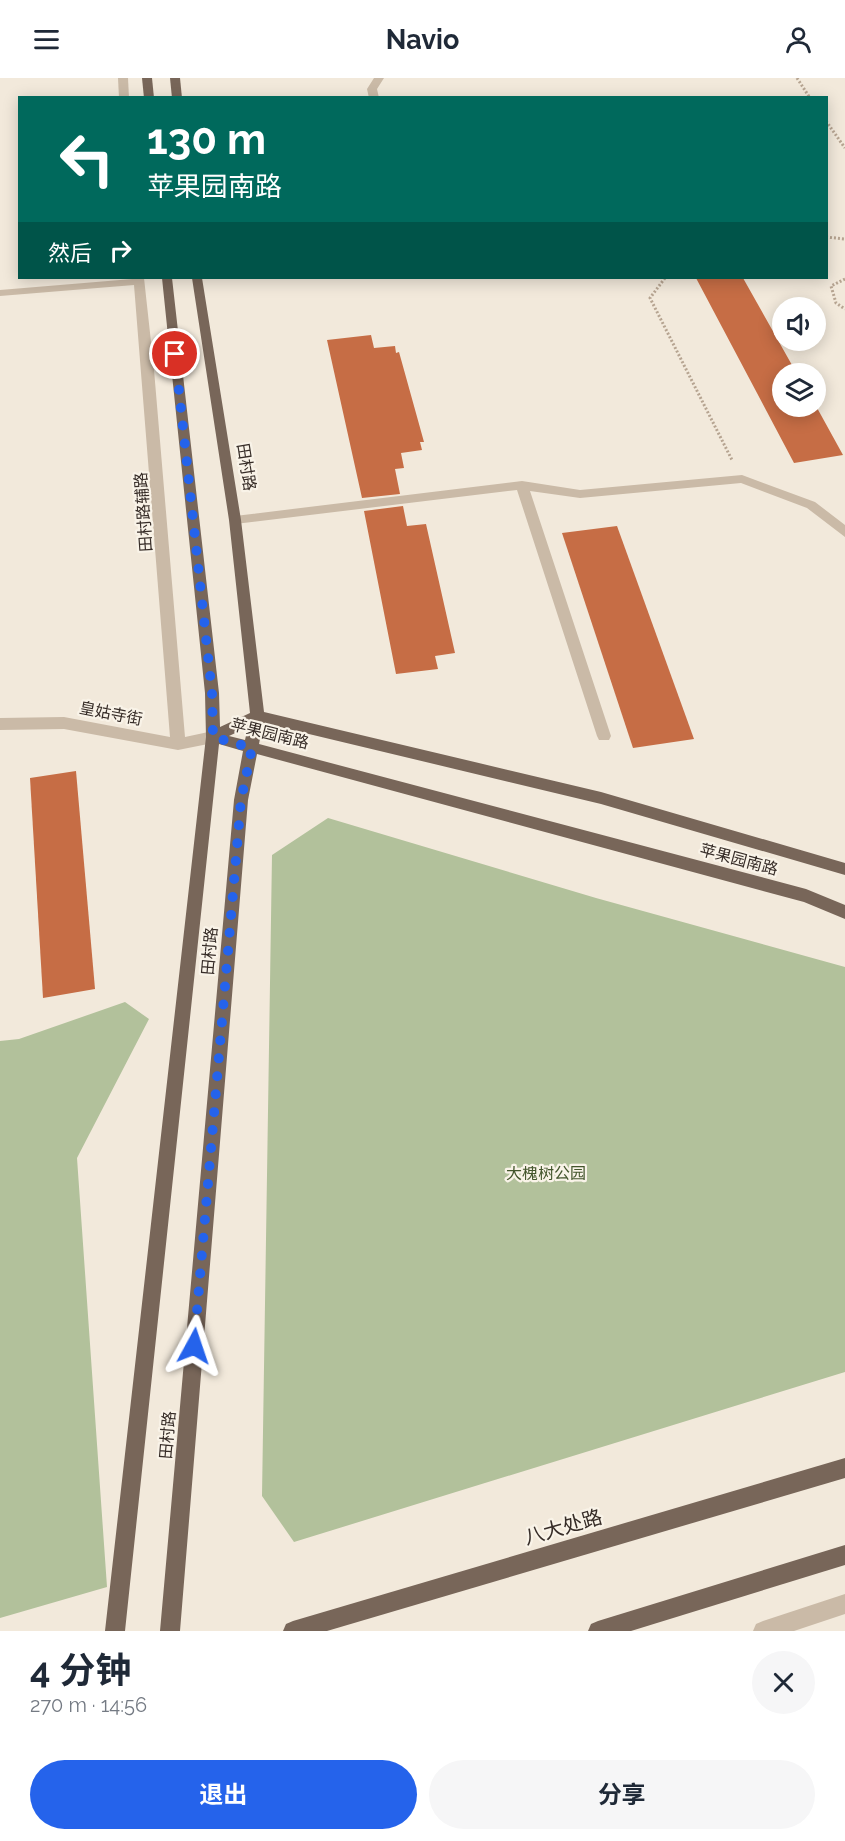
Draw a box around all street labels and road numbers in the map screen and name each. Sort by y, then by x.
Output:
street label: 田村路 [233,442,260,492]
street label: 田村路辅路 [131,471,156,553]
street label: 皇姑寺街 [78,698,144,729]
street label: 苹果园南路 [229,715,311,752]
street label: 苹果园南路 [698,840,780,879]
street label: 田村路 [198,926,221,976]
street label: 田村路 [156,1410,179,1460]
street label: 八大处路 [521,1504,605,1550]

